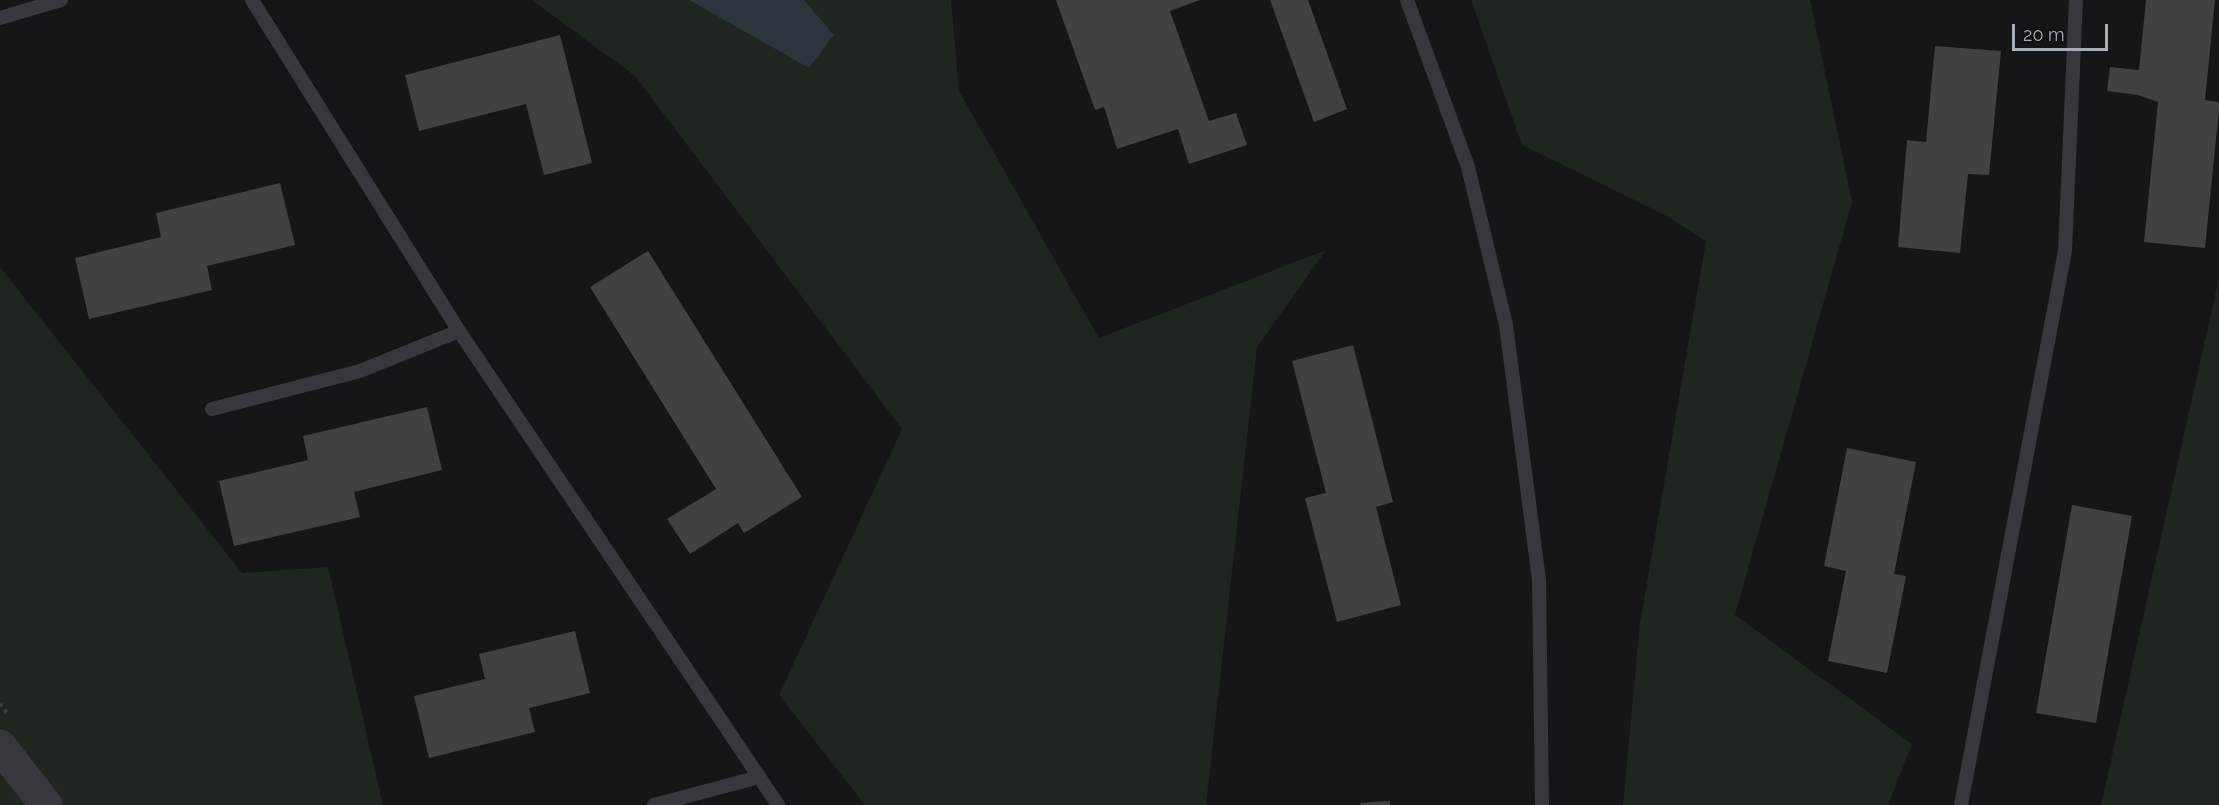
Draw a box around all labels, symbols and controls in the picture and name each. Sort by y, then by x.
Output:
scale bar [2015,12,2111,50]
text: 20 m [2023,24,2065,45]

